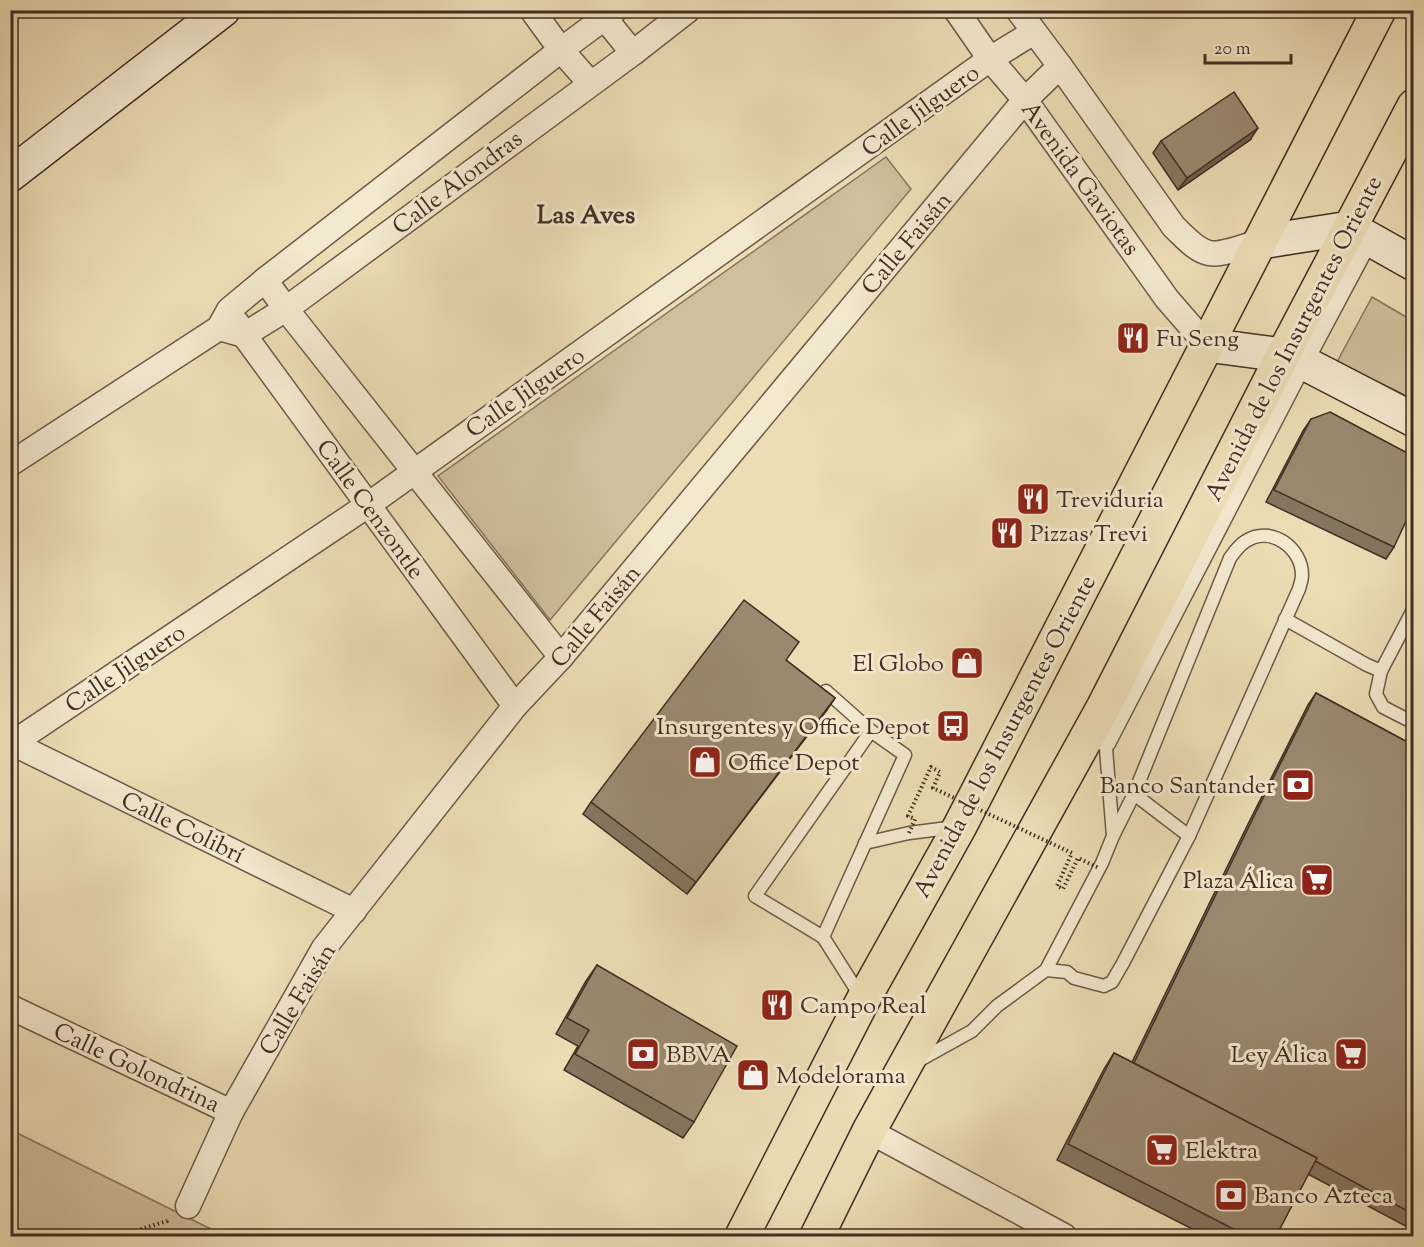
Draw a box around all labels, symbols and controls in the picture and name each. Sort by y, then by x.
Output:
scale bar [1205,27,1290,65]
text: 20 m [1214,37,1251,63]
street label: Calle Jilguero [855,57,987,166]
street label: Avenida Gaviotas [1012,95,1147,263]
street label: Calle Alondras [386,123,530,244]
street label: Avenida de los Insurgentes Oriente [1198,170,1392,508]
street label: Calle Faisán [854,185,961,303]
district label: Las Aves [537,198,635,235]
restaurant icon: Fu Seng [1115,320,1151,356]
place label: Fu Seng [1156,323,1239,357]
street label: Calle Jilguero [460,340,593,447]
street label: Calle Cenzontle [307,433,432,587]
restaurant icon: Treviduria [1015,481,1051,517]
place label: Treviduria [1056,484,1164,518]
restaurant icon: Pizzas Trevi [989,515,1025,551]
place label: Pizzas Trevi [1030,518,1148,552]
street label: Calle Faisán [543,558,650,676]
street label: Avenida de los Insurgentes Oriente [906,569,1106,904]
street label: Calle Jilguero [59,617,193,723]
shop icon: El Globo [949,645,985,681]
place label: El Globo [852,648,944,682]
bus stop icon: Insurgentes y Office Depot [935,708,971,744]
place label: Insurgentes y Office Depot [657,711,930,745]
shop icon: Office Depot [687,744,723,780]
place label: Office Depot [728,747,859,781]
bank icon: Banco Santander [1280,767,1316,803]
place label: Banco Santander [1100,770,1275,804]
street label: Calle Colibrí [115,784,250,873]
supermarket icon: Plaza Álica [1299,862,1335,898]
place label: Plaza Álica [1183,865,1294,899]
street label: Calle Faisán [252,938,345,1062]
restaurant icon: Campo Real [759,987,795,1023]
place label: Campo Real [800,990,927,1024]
street label: Calle Golondrina [47,1015,225,1122]
bank icon: BBVA [625,1036,661,1072]
supermarket icon: Ley Álica [1333,1036,1369,1072]
place label: BBVA [666,1039,732,1073]
place label: Ley Álica [1231,1039,1328,1073]
shop icon: Modelorama [735,1057,771,1093]
place label: Modelorama [776,1060,906,1094]
supermarket icon: Elektra [1144,1132,1180,1168]
place label: Elektra [1185,1135,1258,1169]
bank icon: Banco Azteca [1213,1177,1249,1213]
place label: Banco Azteca [1254,1180,1393,1214]

